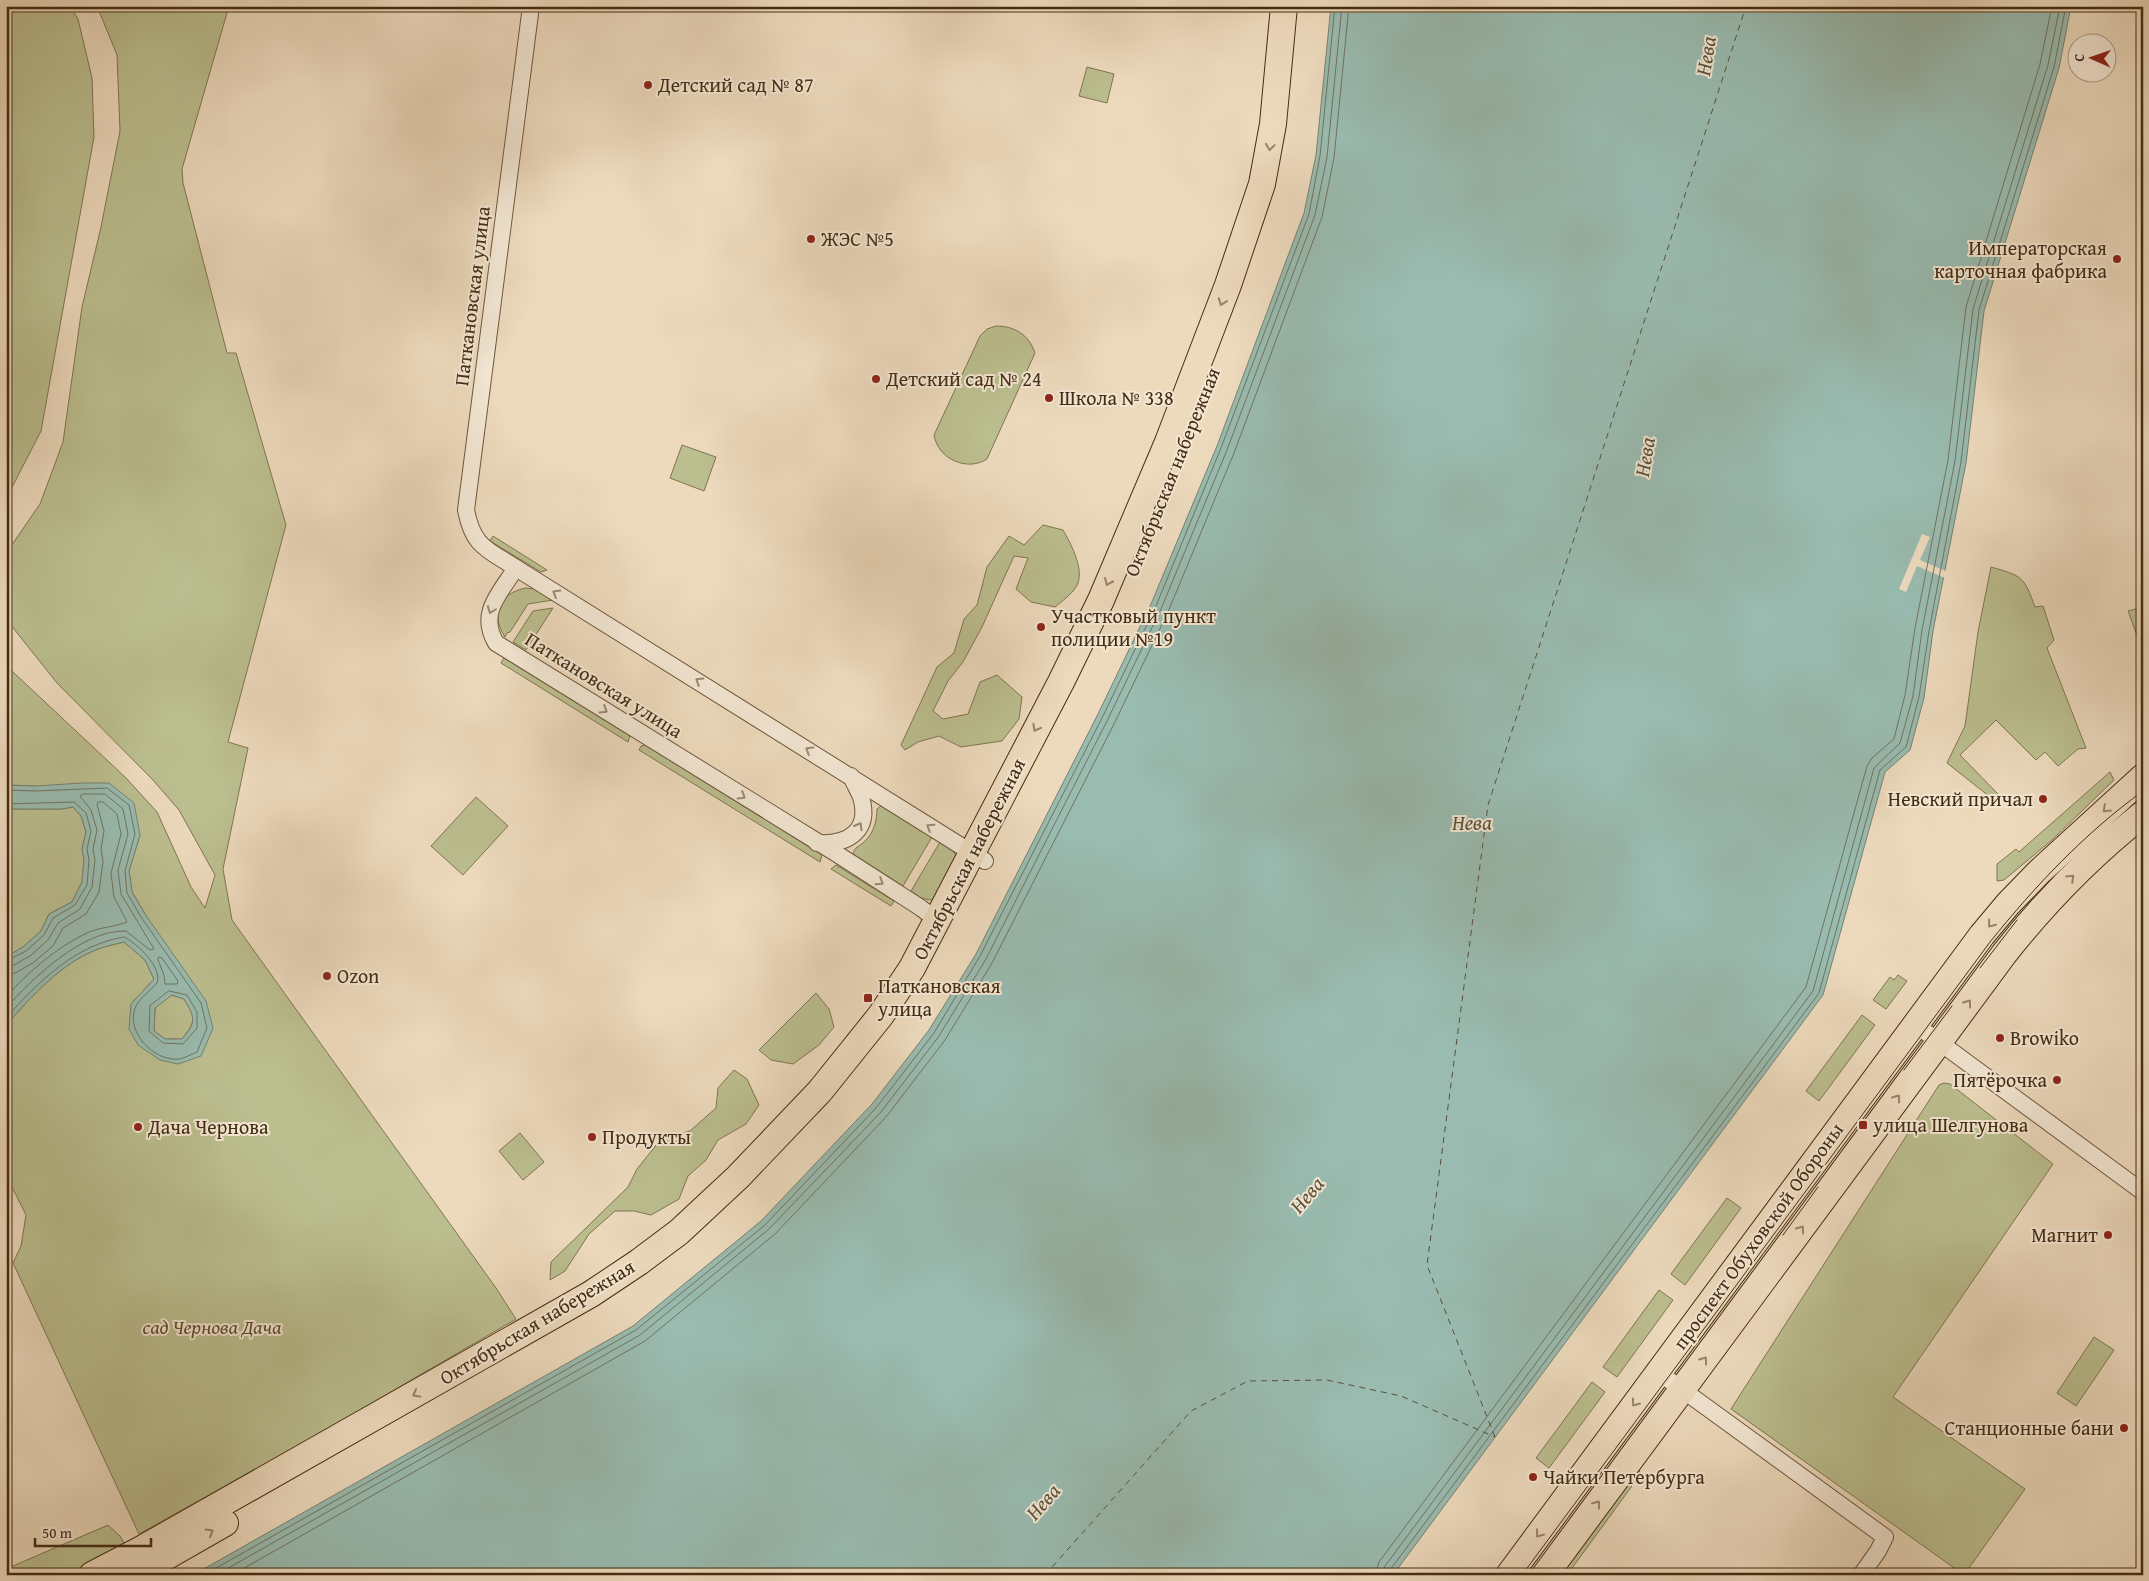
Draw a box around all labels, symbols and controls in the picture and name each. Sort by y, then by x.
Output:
north arrow [2066,32,2116,82]
water label: Нева [1687,34,1724,78]
text: С [2069,53,2089,62]
place label: Детский сад № 87 [657,70,814,99]
marker: Детский сад № 87 [642,79,654,91]
one-way arrow [1265,143,1275,151]
street label: Паткановская улица [446,204,497,388]
place label: ЖЭС №5 [820,224,894,253]
marker: ЖЭС №5 [805,233,817,245]
place label: Императорская карточная фабрика [1934,233,2107,285]
marker: Императорская карточная фабрика [2111,253,2123,265]
one-way arrow [1218,297,1228,306]
street label: Октябрьская набережная [1116,363,1227,581]
place label: Детский сад № 24 [885,364,1042,393]
marker: Детский сад № 24 [870,373,882,385]
place label: Школа № 338 [1059,383,1174,412]
marker: Школа № 338 [1043,392,1055,404]
water label: Нева [1626,435,1663,479]
one-way arrow [1104,577,1115,586]
one-way arrow [552,589,561,599]
place label: Участковый пункт полиции №19 [1051,601,1216,653]
one-way arrow [487,605,497,614]
marker: Участковый пункт полиции №19 [1035,621,1047,633]
street label: Паткановская улица [520,624,689,745]
one-way arrow [695,678,704,687]
one-way arrow [598,704,607,713]
one-way arrow [1032,723,1042,732]
one-way arrow [806,747,815,756]
street label: Октябрьская набережная [905,753,1032,965]
place label: Невский причал [1888,784,2033,813]
one-way arrow [736,790,745,799]
marker: Невский причал [2037,793,2049,805]
one-way arrow [2102,803,2111,812]
water label: Нева [1452,807,1492,838]
one-way arrow [853,823,863,832]
one-way arrow [927,824,936,833]
one-way arrow [874,875,883,885]
one-way arrow [2066,875,2075,884]
one-way arrow [1989,918,1997,927]
place label: Ozon [337,961,379,990]
marker: Ozon [321,970,333,982]
place label: Паткановская улица [877,971,1001,1023]
marker: Паткановская улица [862,992,874,1004]
one-way arrow [1962,999,1971,1009]
place label: Browiko [2010,1023,2079,1052]
marker: Browiko [1994,1032,2006,1044]
place label: Пятёрочка [1953,1065,2047,1094]
marker: Пятёрочка [2051,1074,2063,1086]
one-way arrow [1892,1095,1900,1104]
place label: улица Шелгунова [1872,1110,2029,1139]
place label: Дача Чернова [147,1112,269,1141]
street label: проспект Обуховской Обороны [1665,1116,1850,1355]
marker: улица Шелгунова [1857,1119,1869,1131]
marker: Дача Чернова [132,1121,144,1133]
place label: Продукты [602,1122,691,1151]
marker: Продукты [586,1131,598,1143]
water label: Нева [1282,1169,1331,1220]
place label: Магнит [2031,1220,2098,1249]
one-way arrow [1795,1225,1804,1235]
marker: Магнит [2102,1229,2114,1241]
street label: Октябрьская набережная [434,1252,640,1391]
park label: сад Чернова Дача [143,1312,282,1341]
one-way arrow [1698,1356,1708,1365]
one-way arrow [412,1388,421,1398]
one-way arrow [1632,1397,1641,1407]
place label: Станционные бани [1945,1413,2114,1442]
marker: Станционные бани [2118,1422,2130,1434]
place label: Чайки Петербурга [1543,1462,1705,1491]
marker: Чайки Петербурга [1527,1471,1539,1483]
water label: Нева [1018,1476,1068,1527]
one-way arrow [1592,1501,1600,1510]
scale bar [35,1516,151,1548]
text: 50 m [42,1522,73,1543]
one-way arrow [204,1528,213,1538]
one-way arrow [1536,1528,1545,1538]

